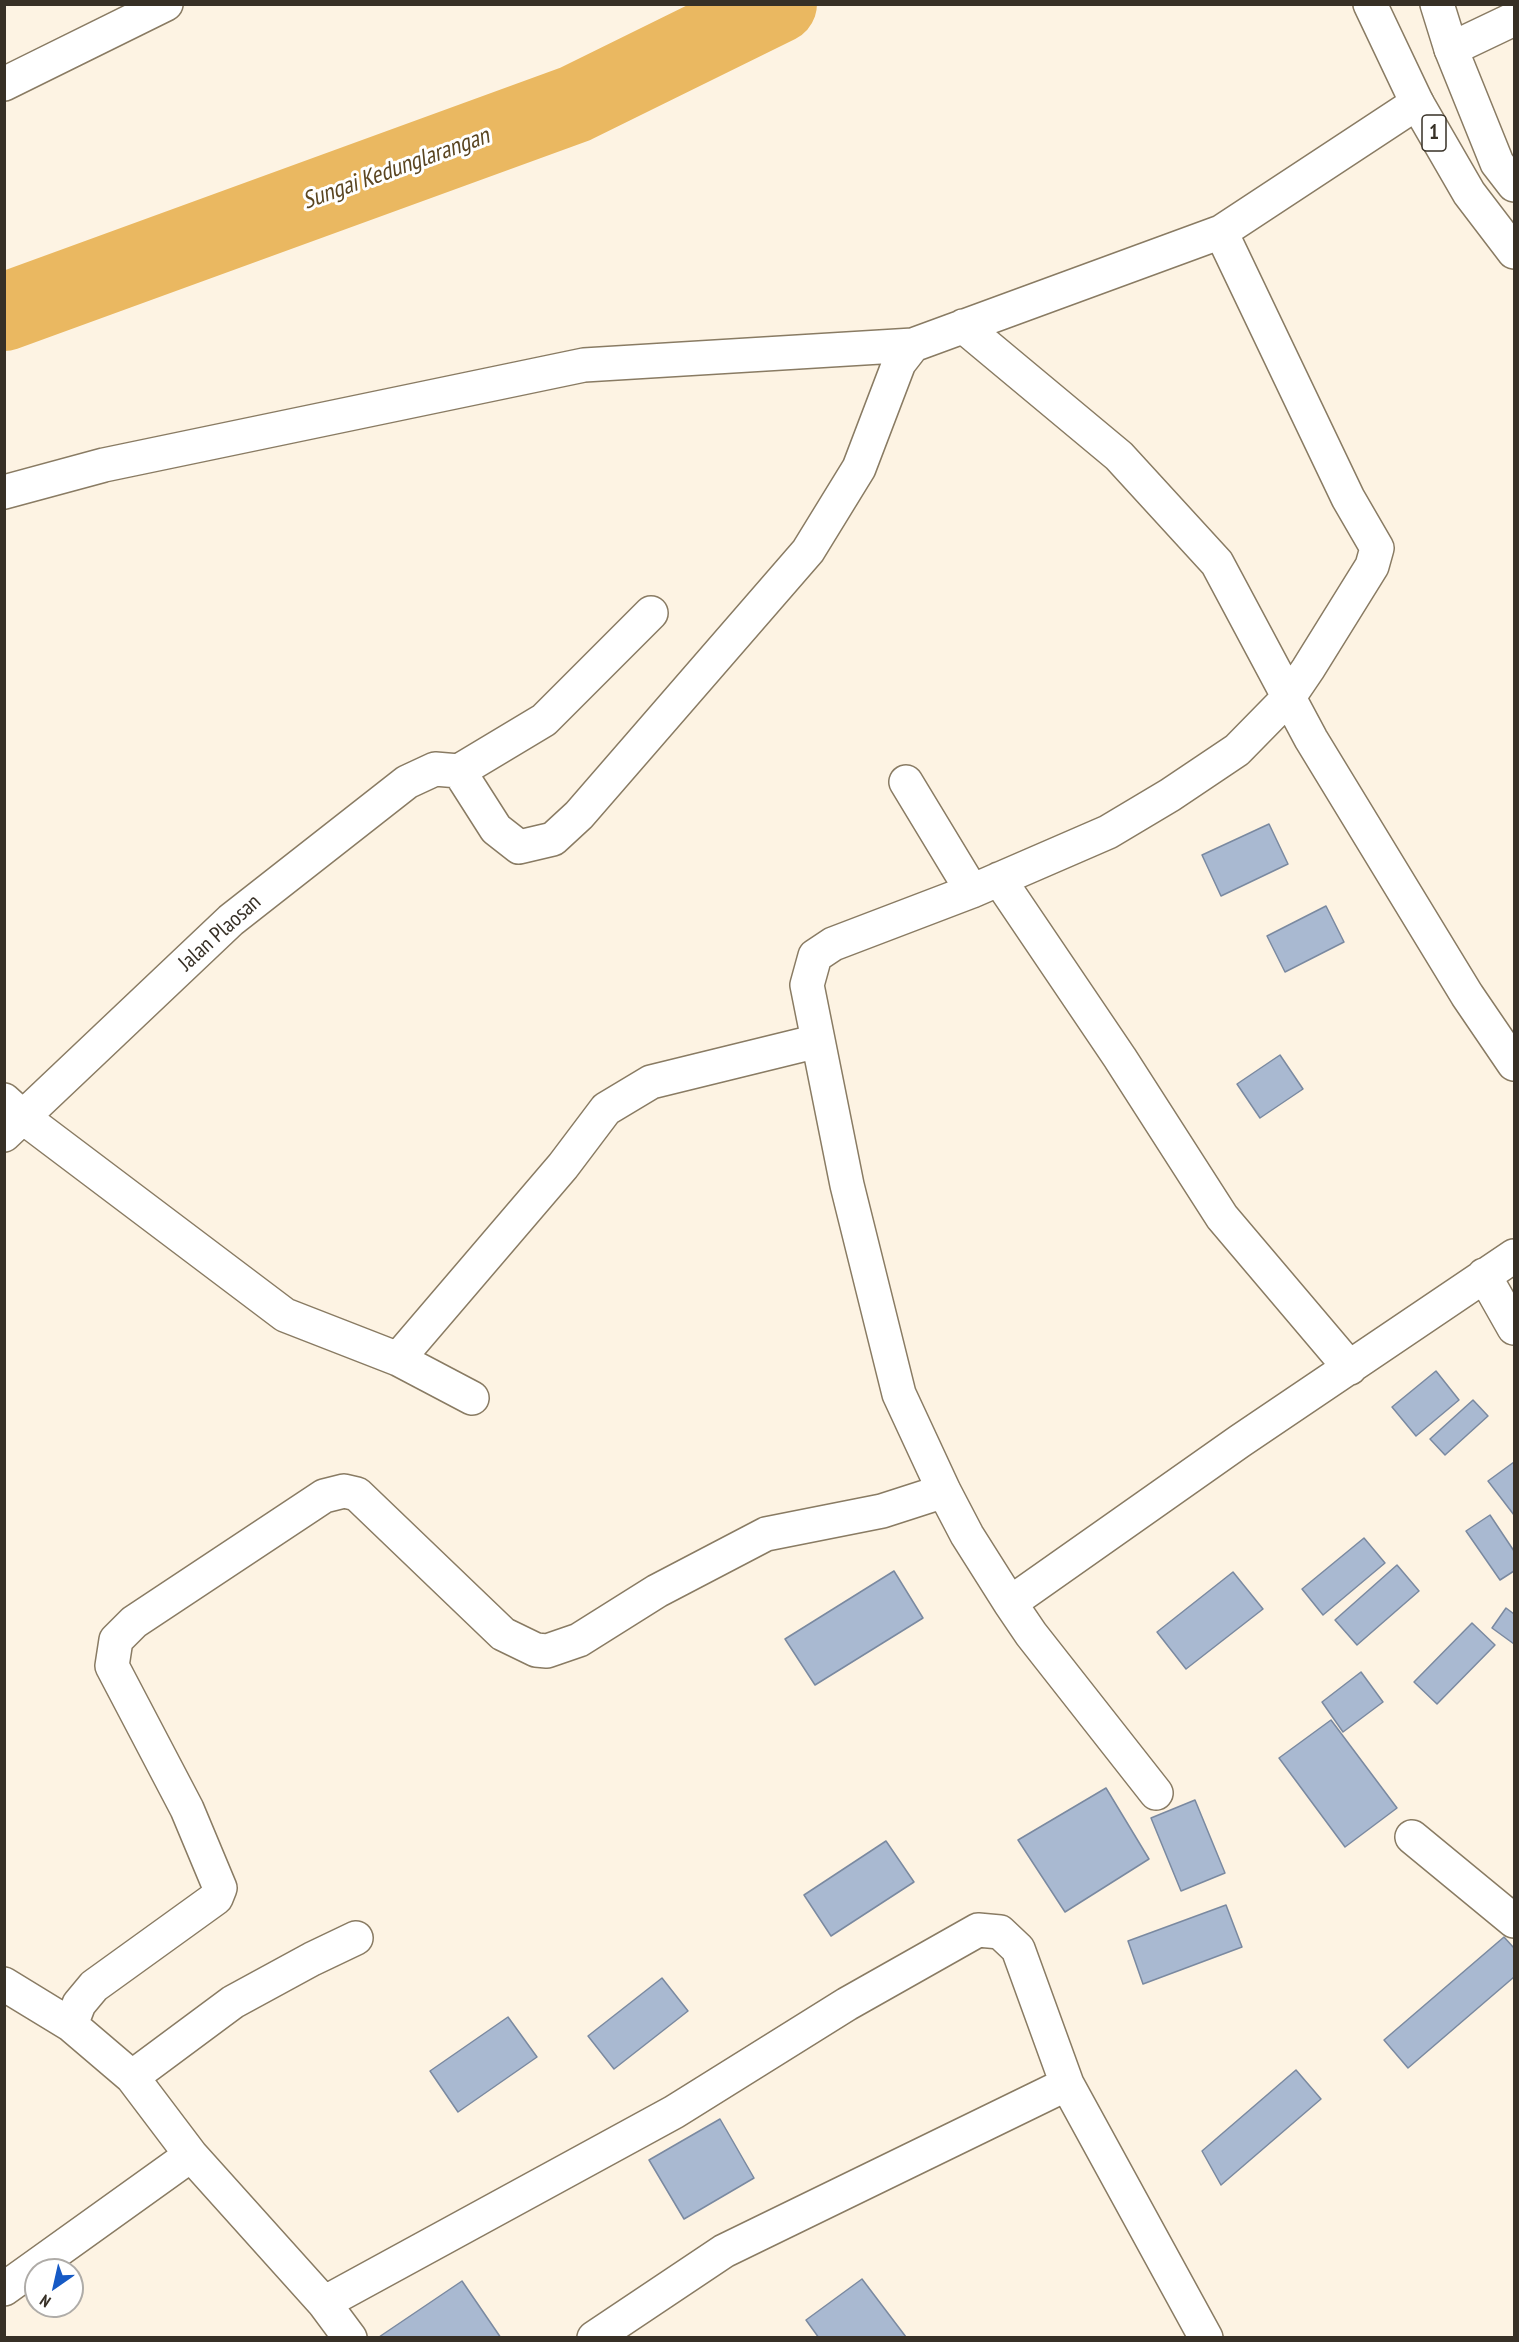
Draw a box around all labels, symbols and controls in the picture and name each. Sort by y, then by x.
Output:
road number: 1 [1422,115,1446,151]
water label: Sungai Kedunglarangan [299,122,493,216]
street label: Jalan Plaosan [173,889,267,977]
north arrow [24,2258,84,2318]
text: N [36,2291,54,2312]

